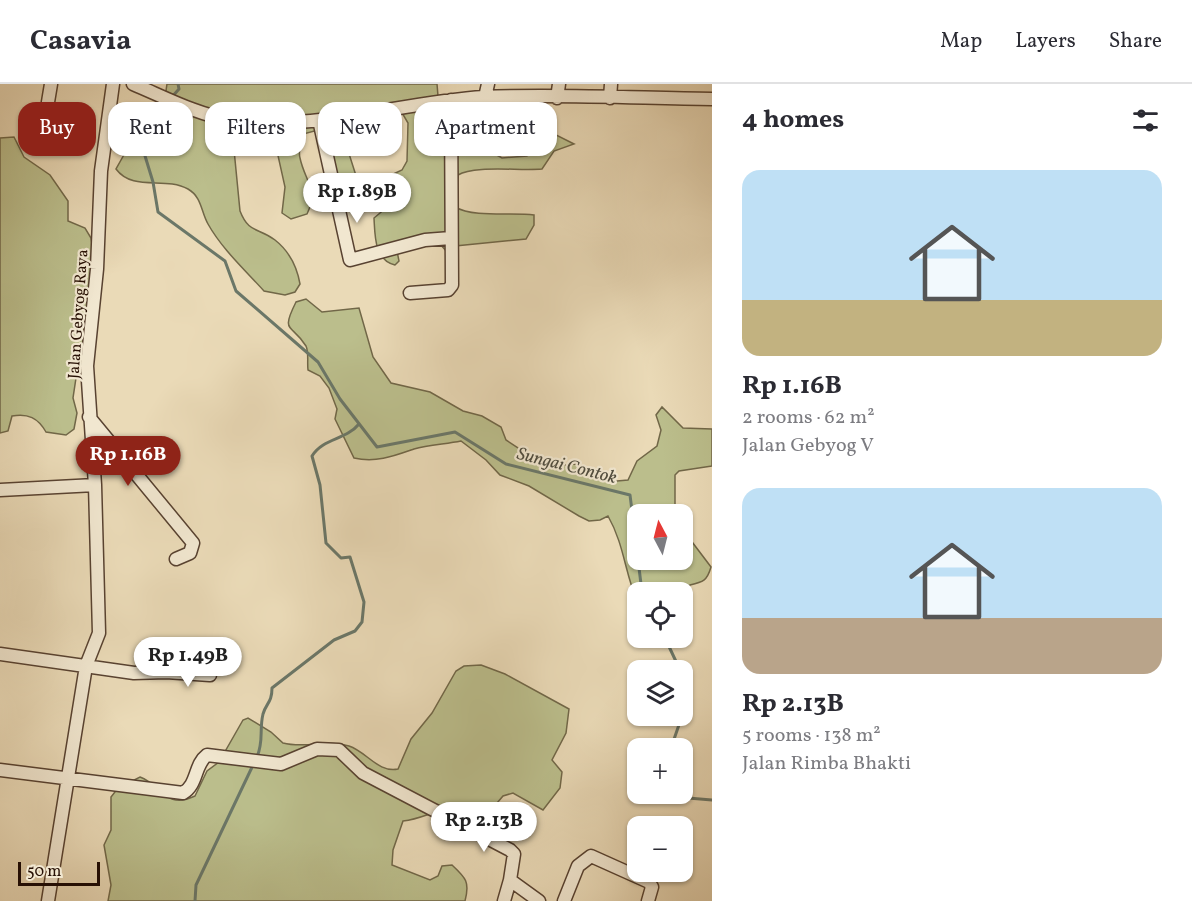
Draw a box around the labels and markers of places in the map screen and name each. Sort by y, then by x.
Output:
pin: Rp 1.89B [295,173,419,224]
pin: Rp 1.16B [66,436,190,487]
pin: Rp 1.49B [126,637,250,688]
pin: Rp 2.13B [422,802,546,853]

